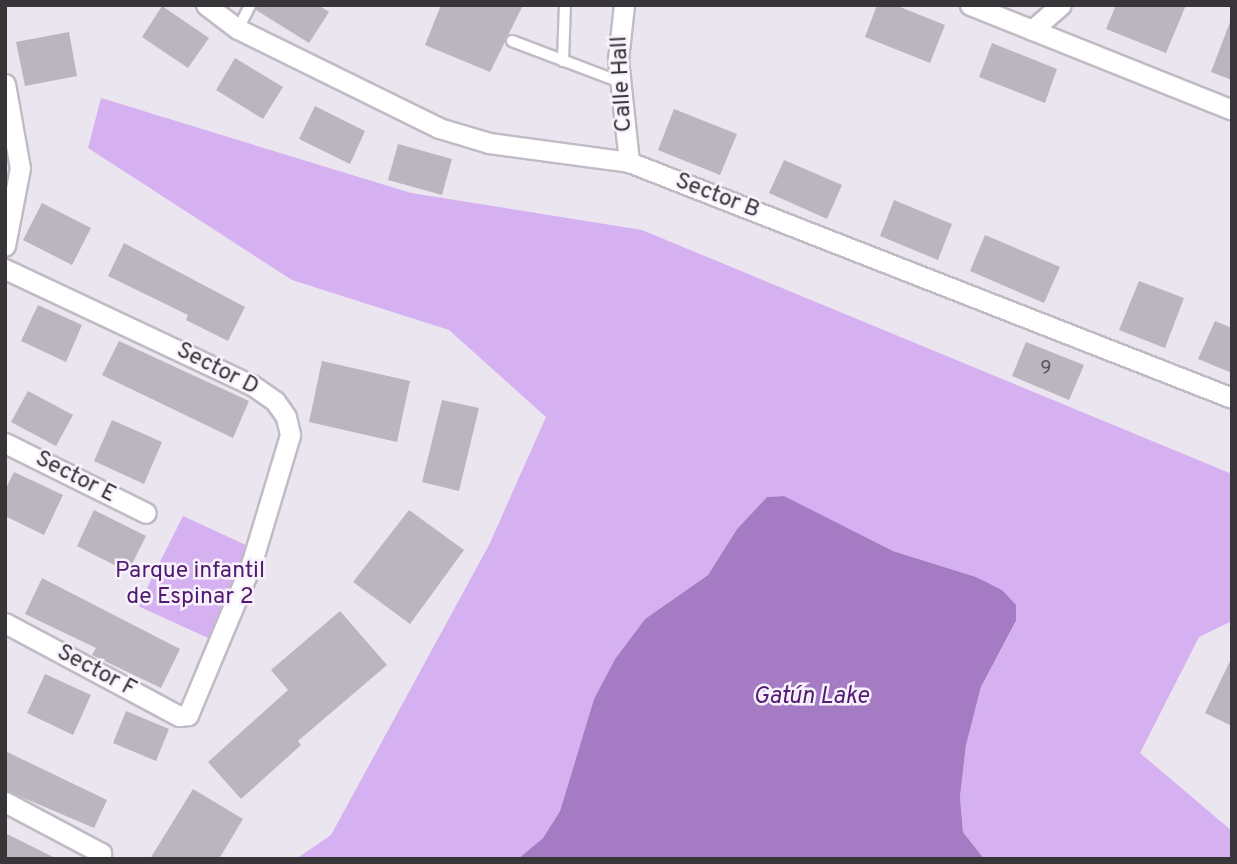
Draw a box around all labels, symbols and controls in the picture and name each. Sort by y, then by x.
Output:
street label: Calle Hall [607,35,639,133]
street label: Sector B [671,168,763,226]
street label: Sector D [171,338,263,402]
house number: 9 [1040,358,1052,380]
street label: Sector E [30,446,120,510]
park label: Parque infantil de Espinar 2 [115,558,265,612]
street label: Sector F [52,640,140,704]
water label: Gatún Lake [753,684,869,712]

